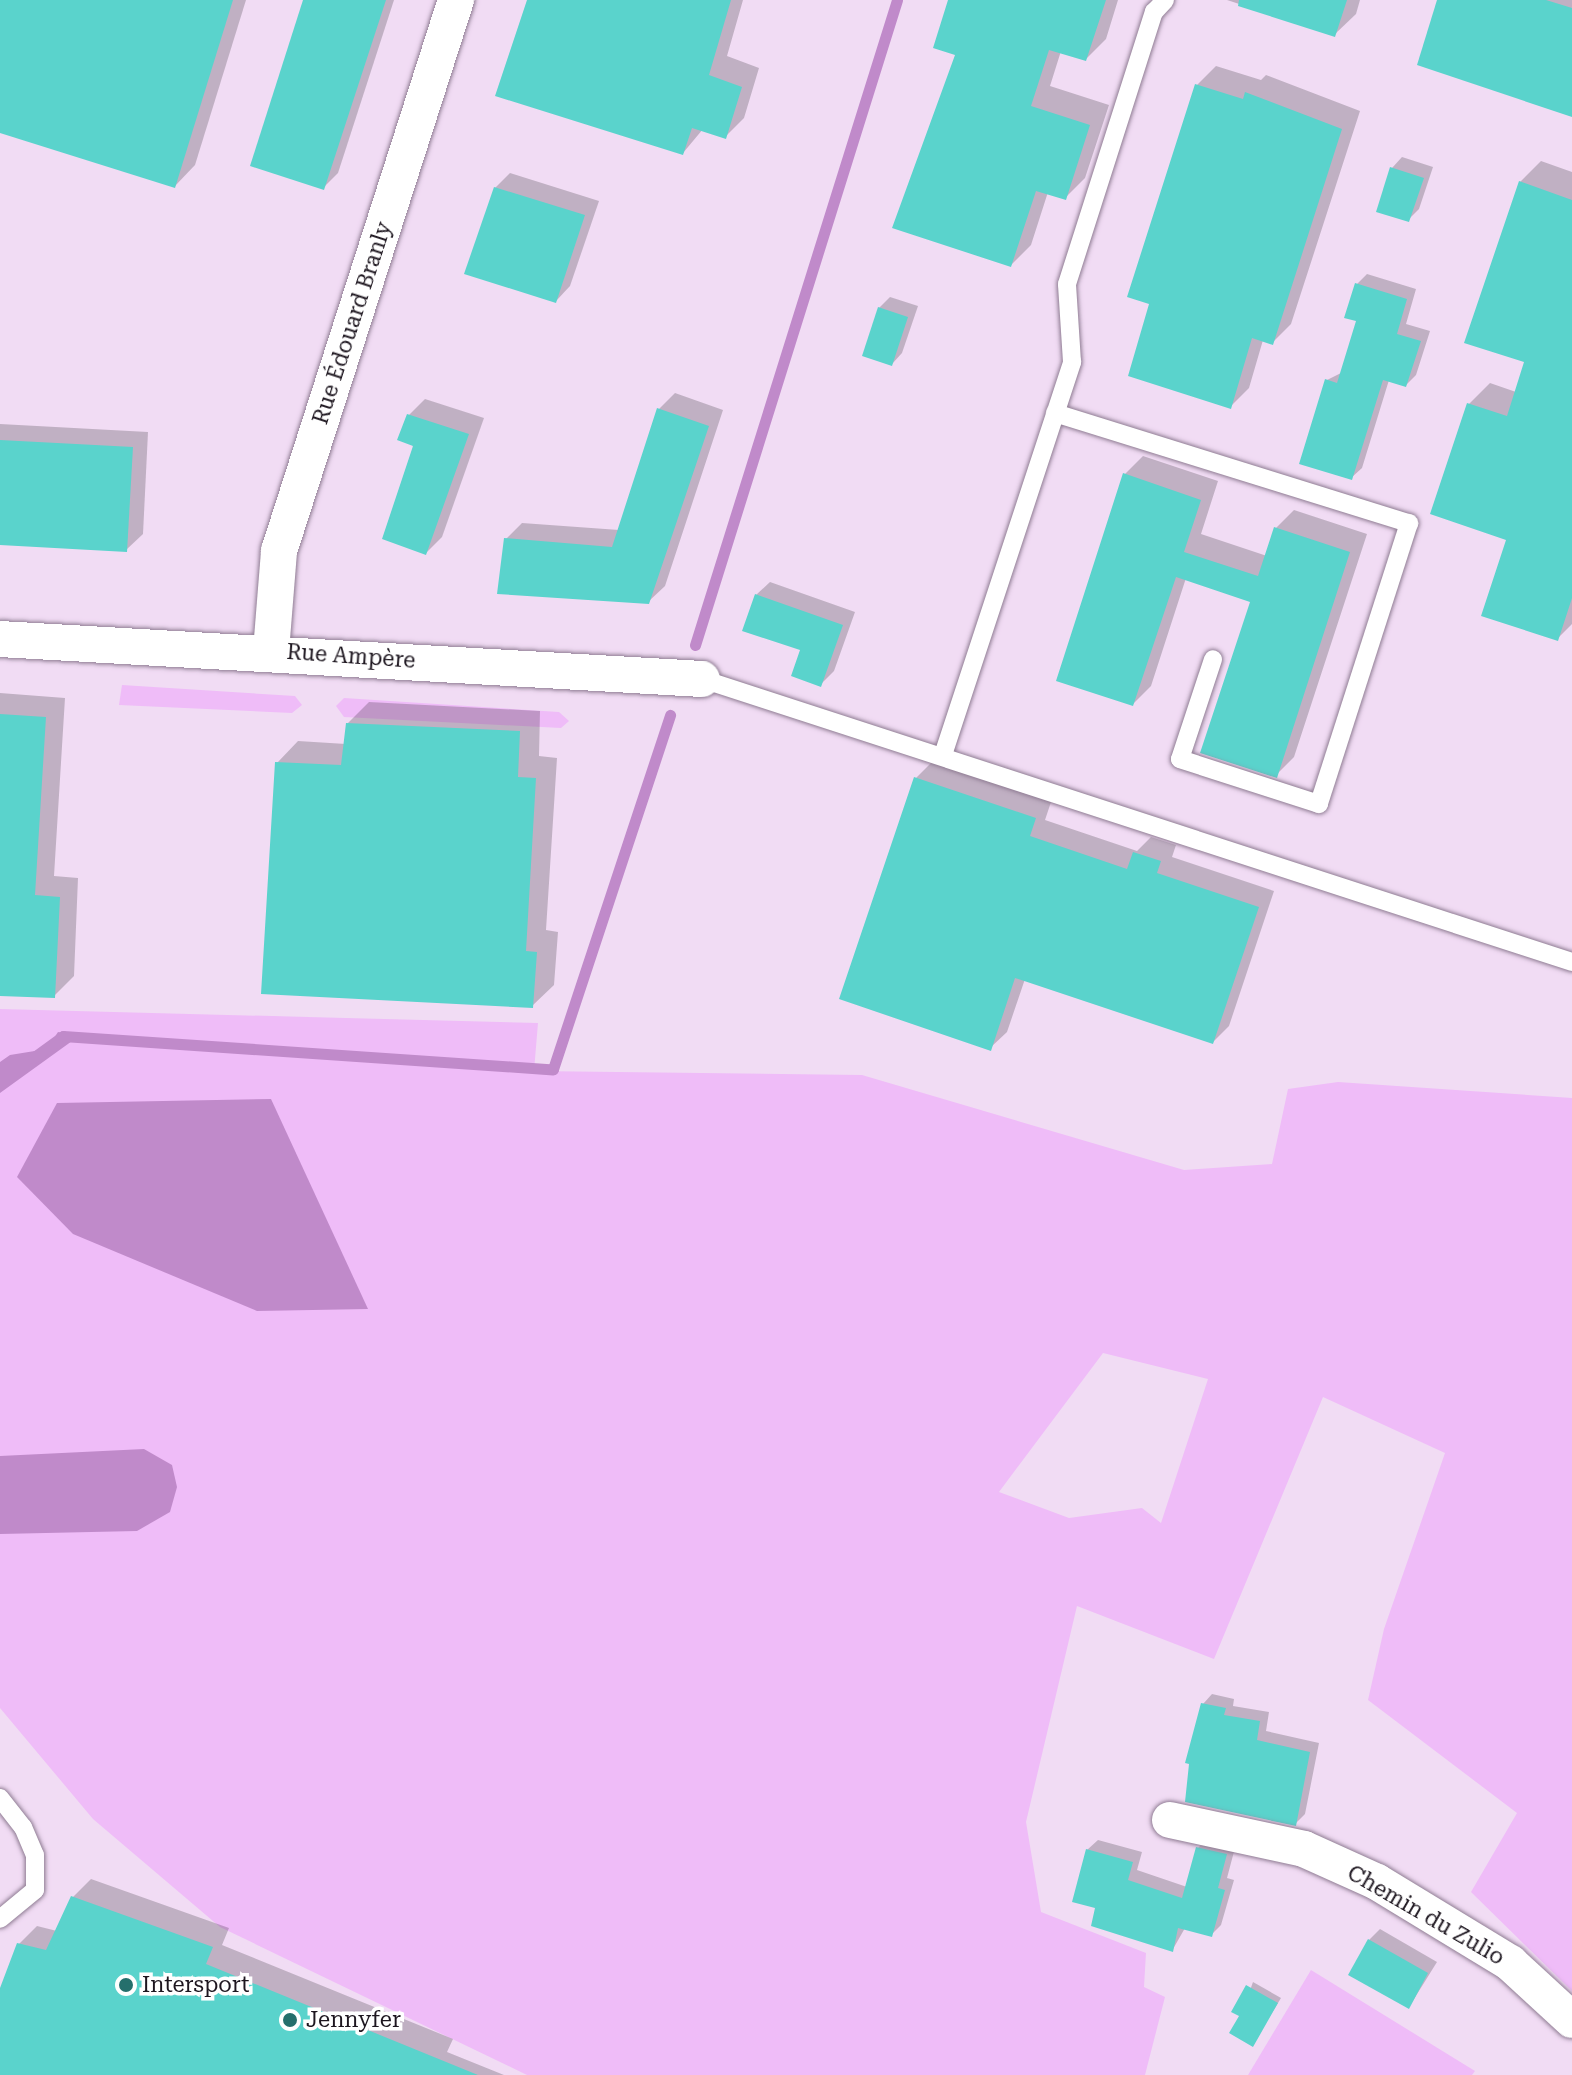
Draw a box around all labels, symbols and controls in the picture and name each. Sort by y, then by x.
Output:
street label: Rue Édouard Branly [307,218,397,428]
street label: Rue Ampère [286,638,416,674]
street label: Chemin du Zulio [1343,1859,1509,1971]
place label: Intersport [142,1972,249,1998]
marker: Intersport [117,1976,135,1994]
place label: Jennyfer [306,2007,401,2033]
marker: Jennyfer [281,2011,299,2029]

